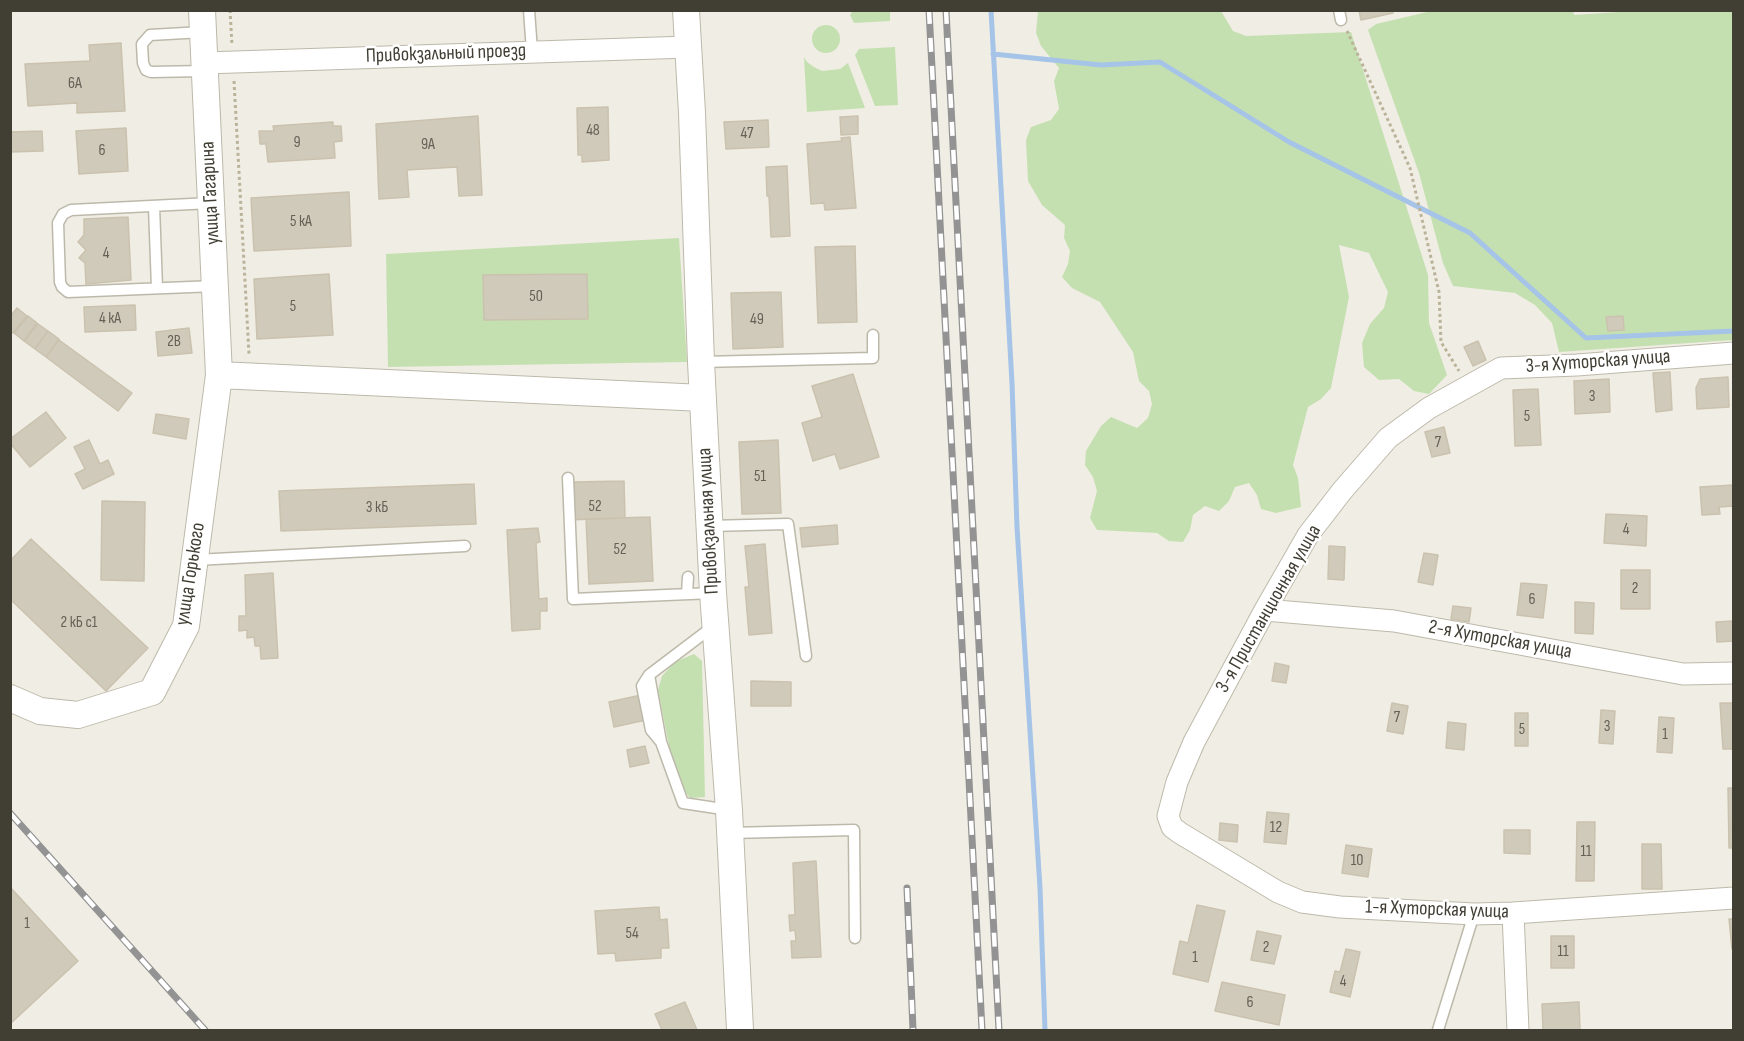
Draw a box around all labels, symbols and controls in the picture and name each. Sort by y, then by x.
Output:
street label: Привокзальный проезд [365,39,527,69]
house number: 6А [68,74,82,94]
house number: 48 [586,121,600,141]
house number: 47 [741,124,753,144]
house number: 9 [293,133,301,153]
house number: 9А [421,135,435,155]
house number: 6 [98,141,106,161]
street label: улица Гагарина [196,141,226,245]
house number: 5 кА [290,212,312,232]
house number: 4 [103,244,109,264]
house number: 50 [529,287,543,307]
house number: 5 [290,297,296,317]
house number: 4 кА [99,309,121,329]
house number: 49 [750,310,764,330]
house number: 2В [167,332,181,352]
street label: 3-я Хуторская улица [1525,345,1671,379]
house number: 3 [1589,387,1595,407]
house number: 5 [1524,407,1530,427]
house number: 7 [1435,433,1441,453]
street label: Привокзальная улица [693,447,725,595]
house number: 51 [754,467,766,487]
house number: 52 [588,497,602,517]
house number: 3 кБ [366,498,388,518]
house number: 4 [1623,520,1629,540]
street label: улица Горького [171,521,211,627]
street label: 3-я Пристанционная улица [1211,521,1327,697]
house number: 52 [613,540,627,560]
house number: 2 [1632,579,1638,599]
house number: 6 [1528,590,1536,610]
house number: 2 кБ с1 [61,613,97,633]
street label: 2-я Хуторская улица [1426,616,1574,664]
house number: 7 [1394,708,1400,728]
house number: 3 [1604,717,1610,737]
house number: 5 [1519,720,1525,740]
house number: 1 [1662,725,1668,745]
house number: 12 [1270,818,1282,838]
house number: 11 [1580,842,1592,862]
house number: 10 [1351,851,1363,871]
street label: 1-я Хуторская улица [1365,895,1509,925]
house number: 1 [24,914,30,934]
house number: 54 [625,924,639,944]
house number: 2 [1263,938,1269,958]
house number: 11 [1557,942,1569,962]
house number: 1 [1192,948,1198,968]
house number: 4 [1340,972,1346,992]
house number: 6 [1246,993,1254,1013]

